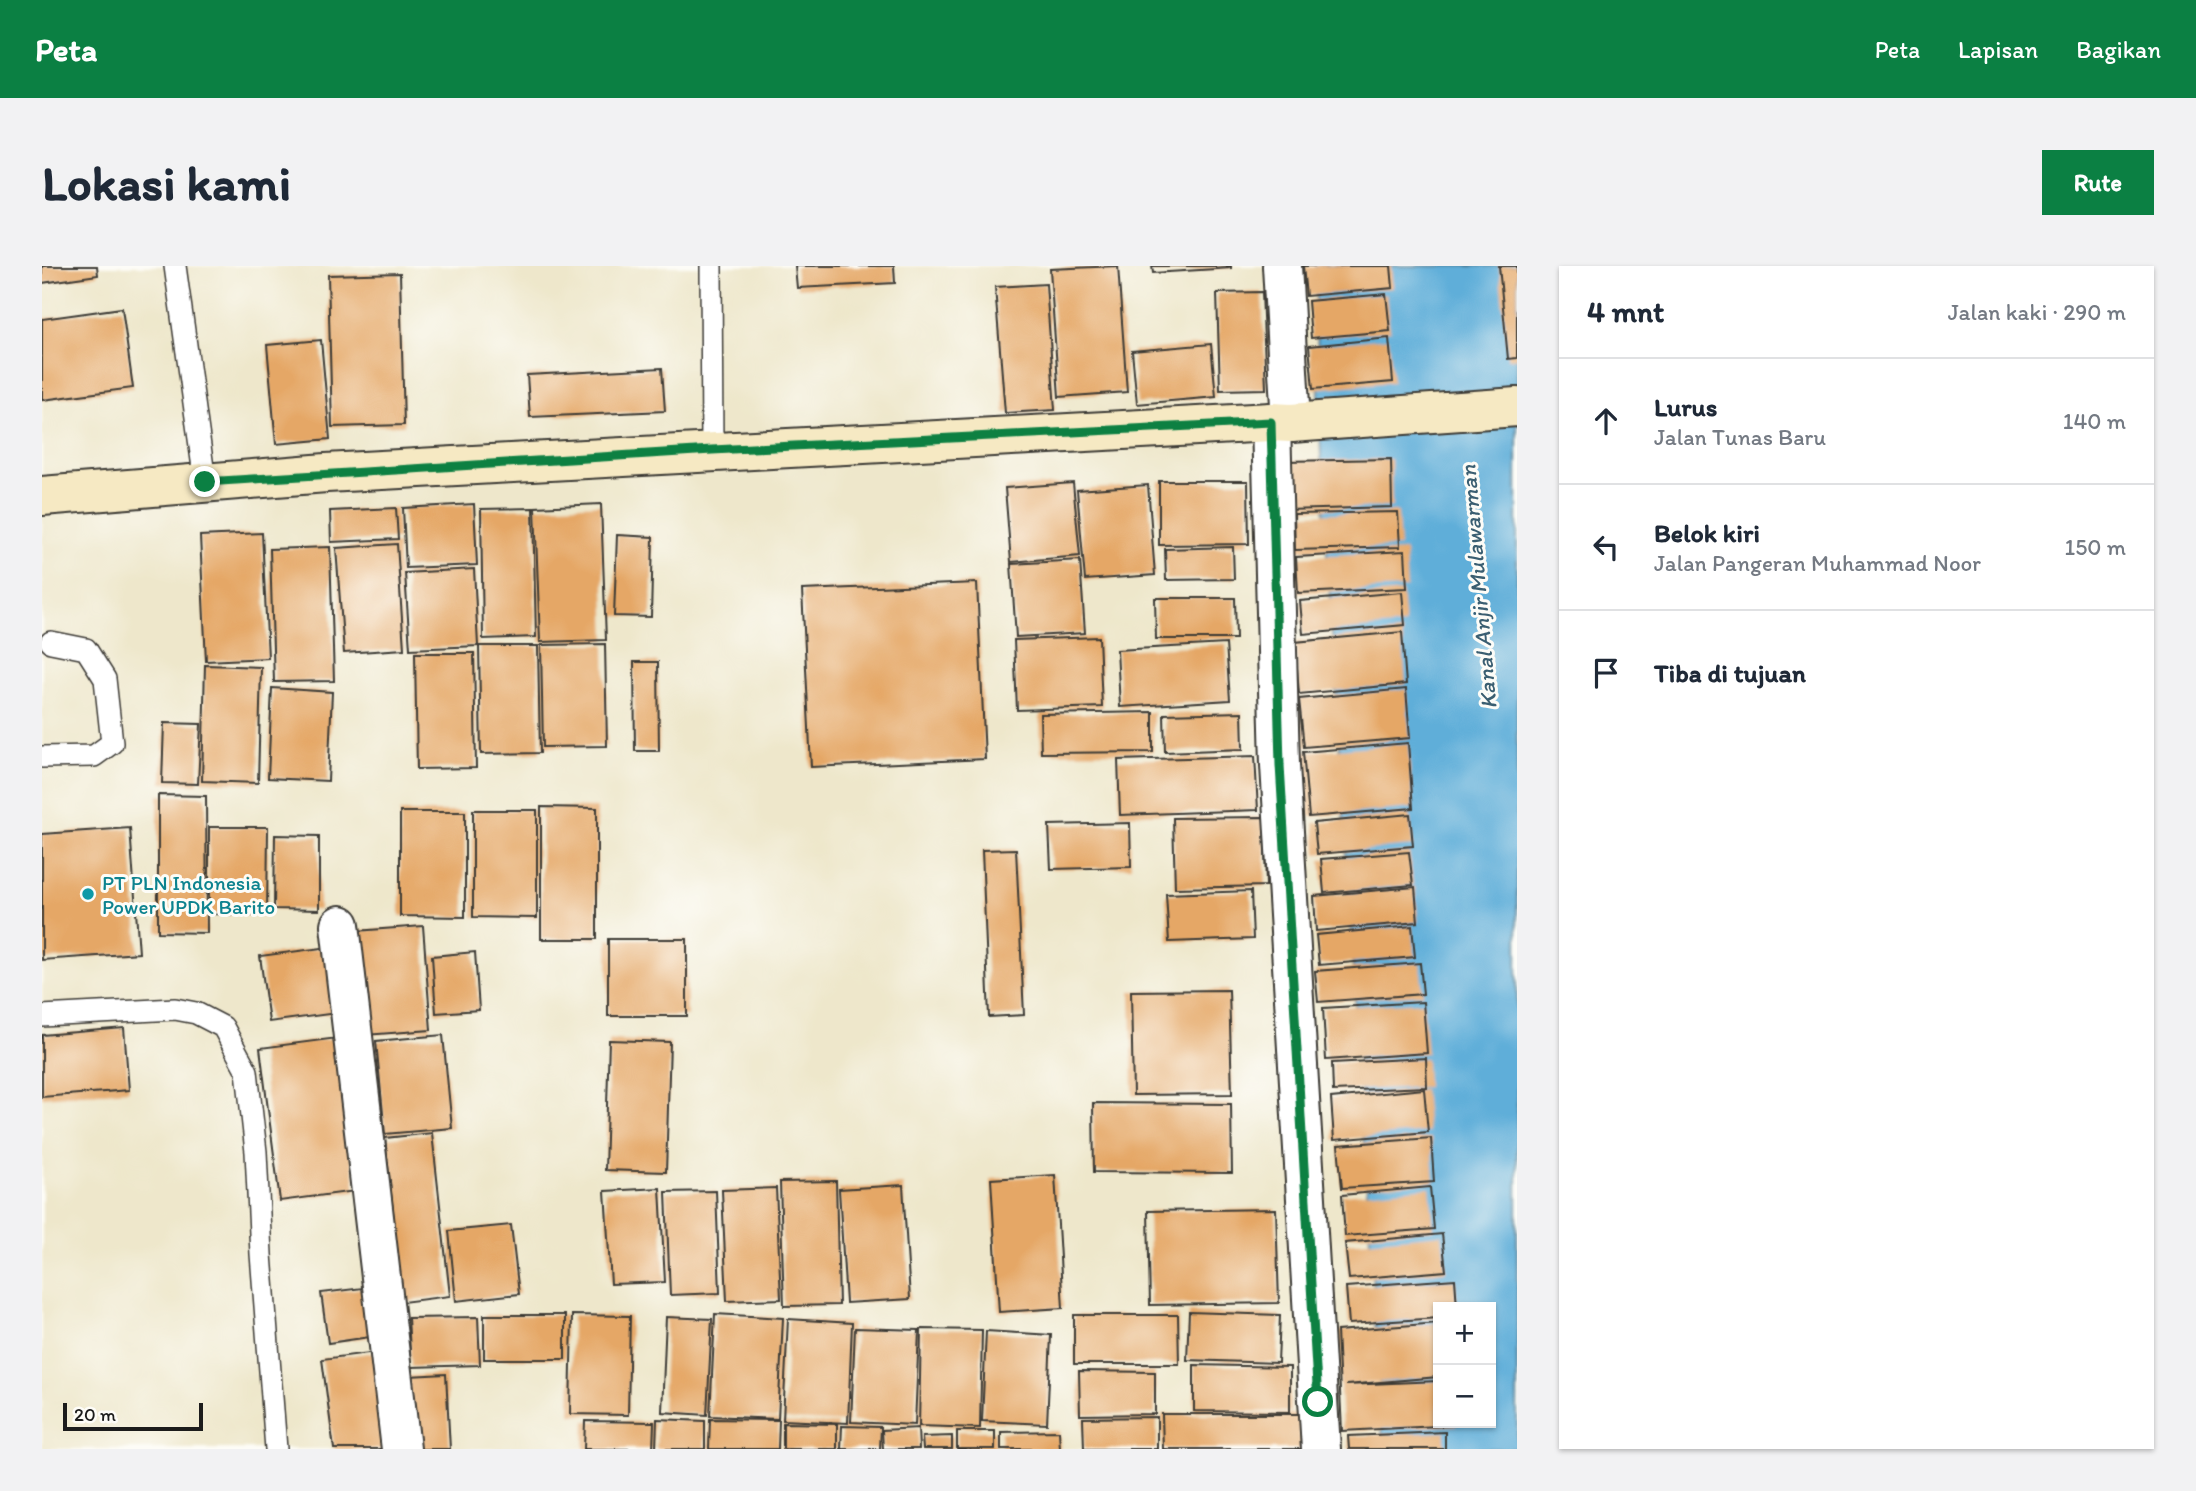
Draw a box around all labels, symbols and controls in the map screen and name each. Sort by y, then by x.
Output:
text: Peta [35,30,97,69]
text: Peta [1875,35,1920,64]
text: Lapisan [1958,35,2038,64]
text: Bagikan [2076,35,2161,64]
button: Rute [2042,150,2154,215]
text: Lokasi kami [42,153,291,212]
text: 4 mnt [1587,293,1664,330]
text: Jalan kaki · 290 m [1948,298,2126,326]
text: Lurus [1654,391,1717,423]
icon: ahead [1587,402,1625,440]
text: 140 m [2063,407,2126,435]
text: Jalan Tunas Baru [1654,423,1826,451]
water label: Kanal Anjir Mulawarman [1453,464,1503,710]
route end [189,466,220,497]
text: Belok kiri [1654,517,1760,549]
icon: left [1587,528,1625,566]
text: 150 m [2065,533,2126,561]
text: Jalan Pangeran Muhammad Noor [1654,549,1981,577]
icon: arrive [1587,654,1625,692]
text: Tiba di tujuan [1654,657,1806,689]
place label: PT PLN Indonesia Power UPDK Barito [102,870,275,919]
marker: PT PLN Indonesia Power UPDK Barito [80,886,96,902]
map controls [1433,1302,1496,1428]
button: + [1433,1302,1496,1365]
button: − [1433,1365,1496,1428]
route start [1302,1386,1333,1417]
scale bar [63,1400,203,1432]
text: 20 m [74,1403,116,1426]

